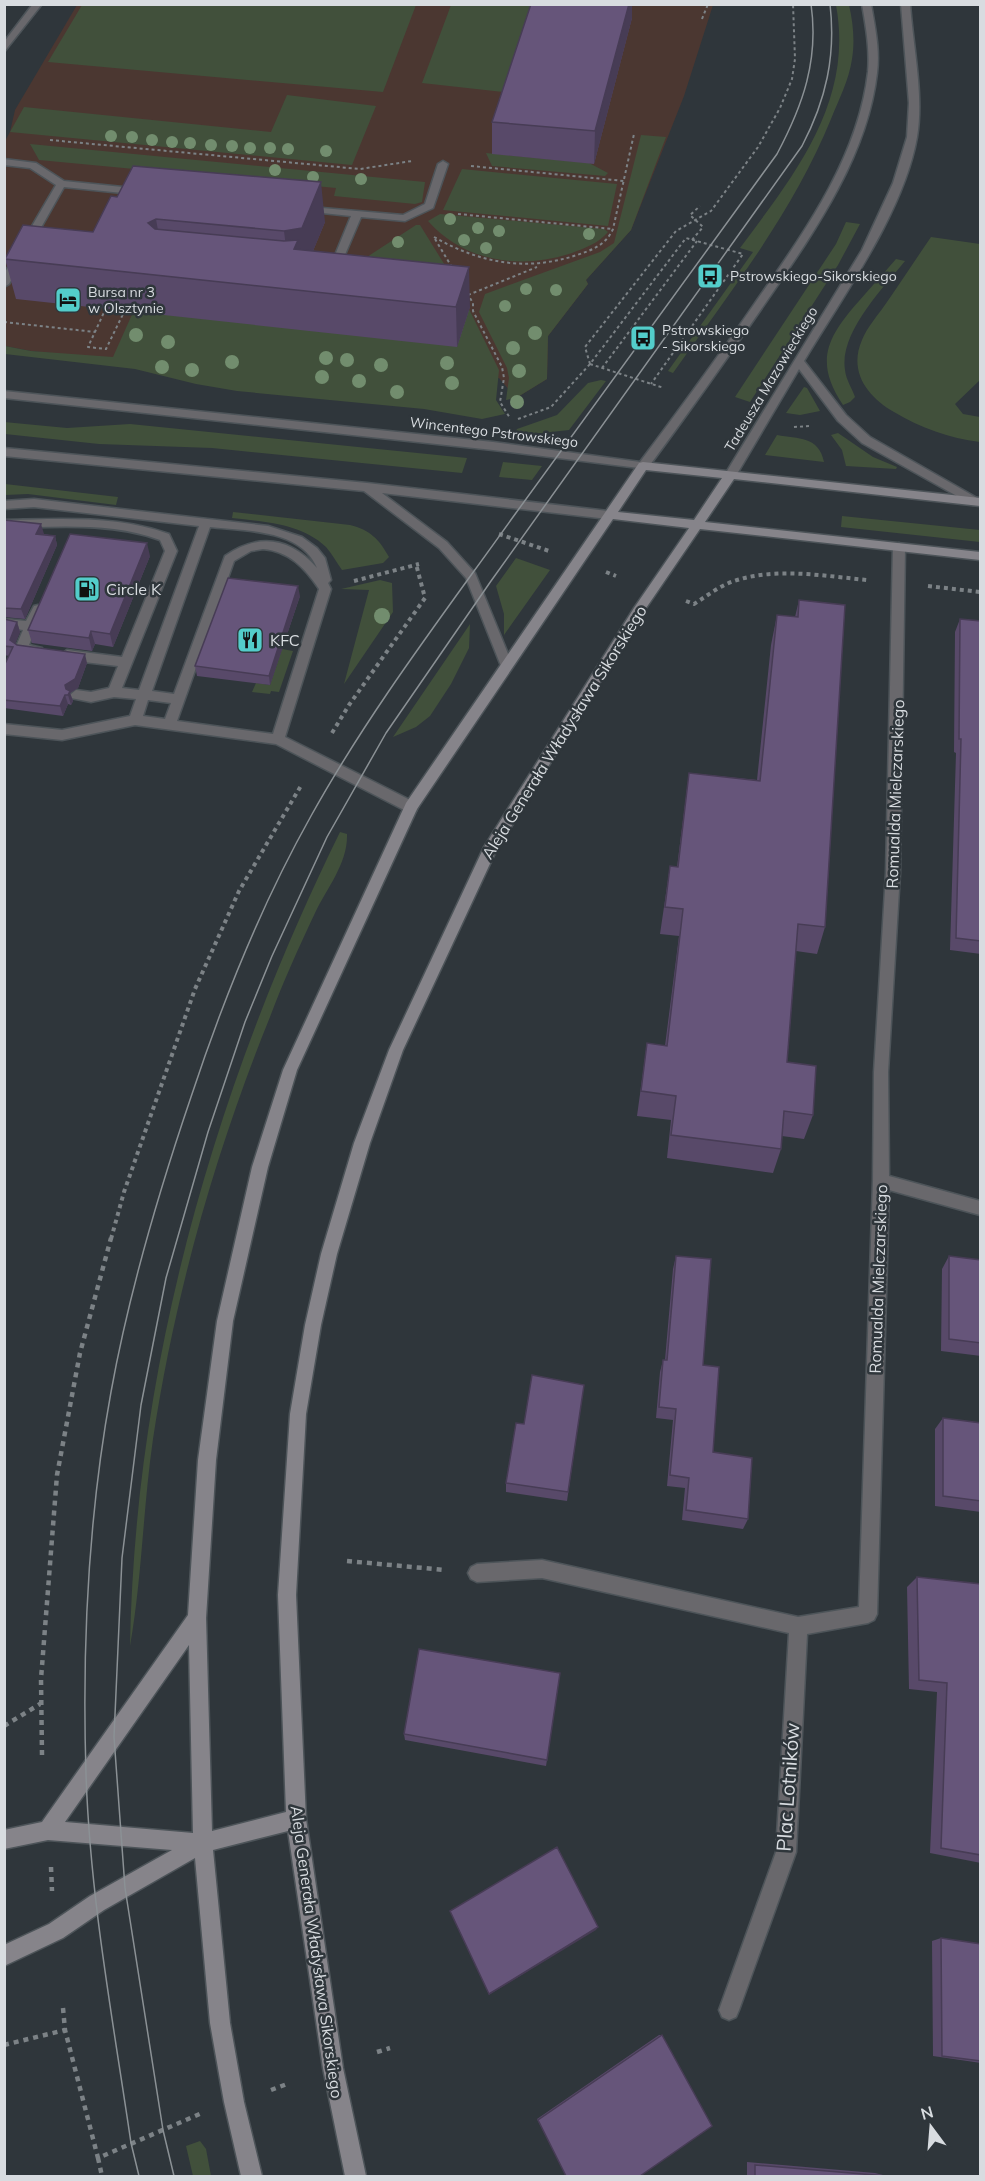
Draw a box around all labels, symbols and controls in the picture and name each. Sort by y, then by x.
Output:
bus stop icon: Pstrowskiego-Sikorskiego [695,261,725,291]
place label: Pstrowskiego-Sikorskiego [730,267,897,285]
place label: Bursa nr 3 w Olsztynie [88,283,164,317]
hotel icon: Bursa nr 3 w Olsztynie [53,285,83,315]
street label: Tadeusza Mazowieckiego [721,303,821,455]
place label: Pstrowskiego - Sikorskiego [662,321,749,355]
bus stop icon: Pstrowskiego - Sikorskiego [628,323,658,353]
street label: Wincentego Pstrowskiego [409,413,579,451]
fuel station icon: Circle K [72,574,102,604]
place label: Circle K [106,579,162,599]
street label: Aleja Generała Władysława Sikorskiego [477,601,651,863]
restaurant icon: KFC [235,625,265,655]
place label: KFC [270,630,300,650]
street label: Romualda Mielczarskiego [882,699,908,889]
street label: Romualda Mielczarskiego [865,1184,891,1374]
street label: Plac Lotników [771,1722,804,1852]
street label: Aleja Generała Władysława Sikorskiego [287,1804,347,2100]
north arrow [901,2097,961,2157]
text: N [918,2101,935,2124]

